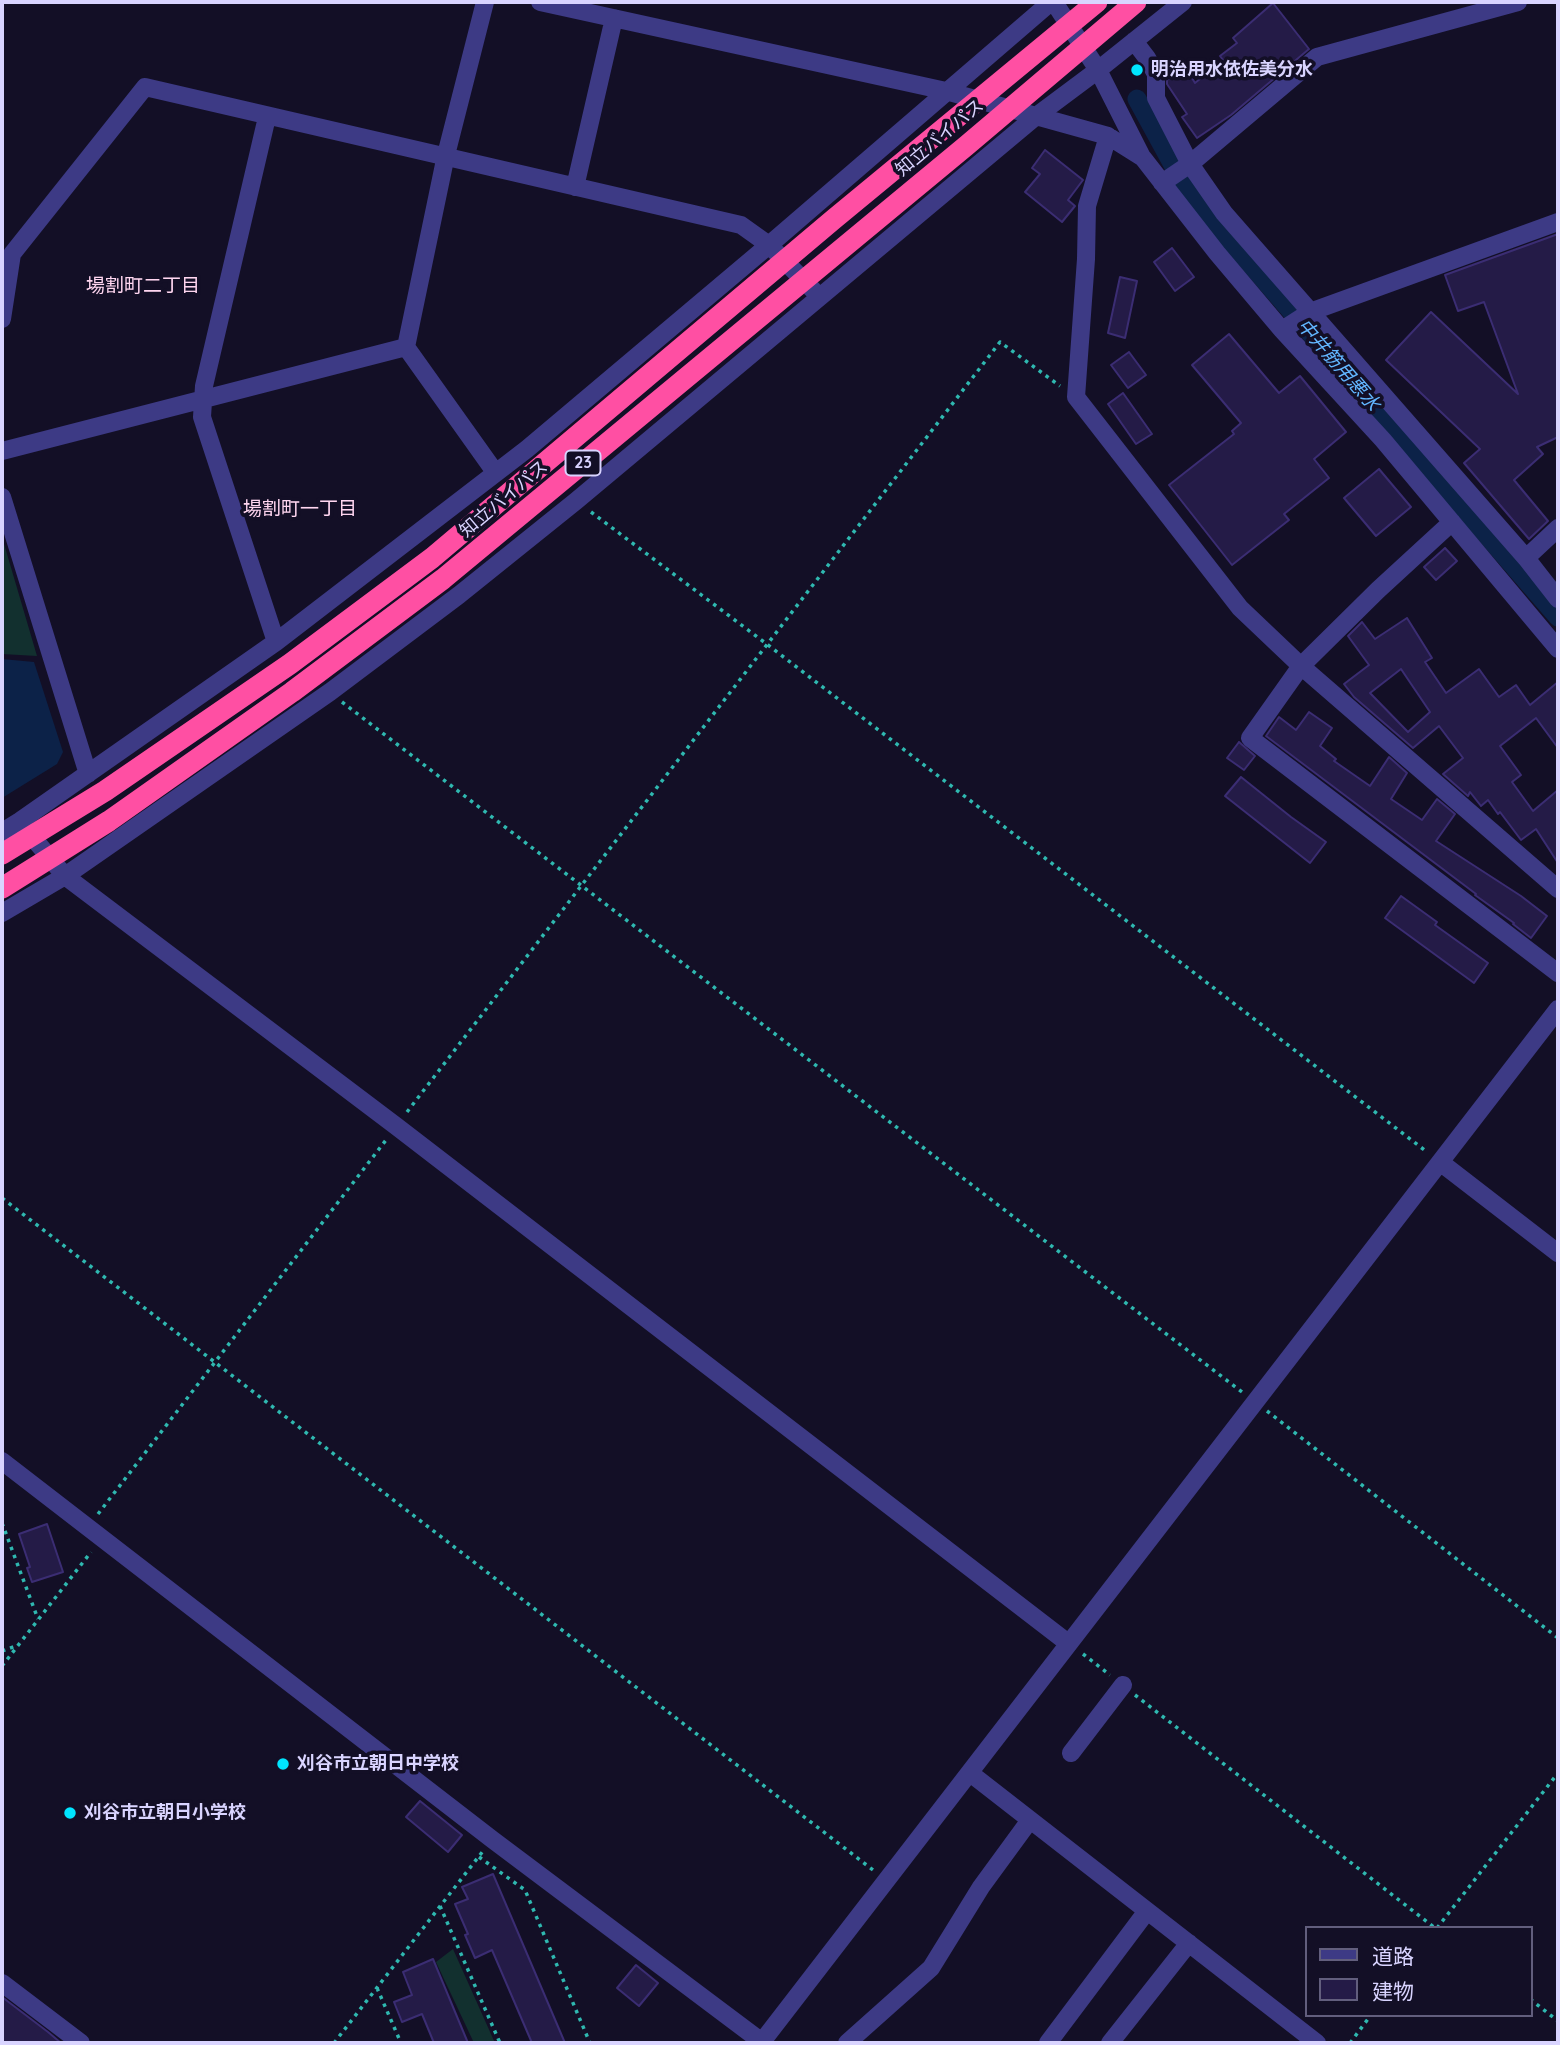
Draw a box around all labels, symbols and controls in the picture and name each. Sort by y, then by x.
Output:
place label: 明治用水依佐美分水 [1151,59,1313,81]
marker: 明治用水依佐美分水 [1129,62,1145,78]
street label: 知立バイパス [892,95,988,181]
district label: 場割町二丁目 [86,275,200,297]
water label: 中井筋用悪水 [1292,315,1384,415]
road number: 23 [566,450,600,476]
street label: 知立バイパス [456,456,552,542]
district label: 場割町一丁目 [243,498,357,520]
place label: 刈谷市立朝日中学校 [297,1753,459,1775]
marker: 刈谷市立朝日中学校 [275,1756,291,1772]
place label: 刈谷市立朝日小学校 [84,1802,246,1824]
marker: 刈谷市立朝日小学校 [62,1805,78,1821]
legend [1304,1926,1532,2017]
text: 道路 [1372,1943,1414,1969]
text: 建物 [1372,1978,1414,2004]

